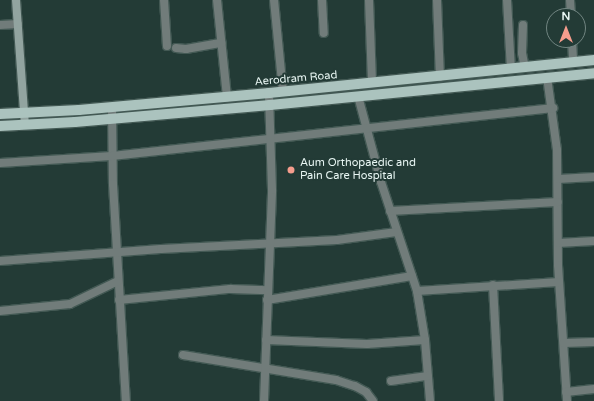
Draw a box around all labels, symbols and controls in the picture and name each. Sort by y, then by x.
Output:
north arrow [546,8,586,48]
text: N [562,10,570,23]
street label: Aerodram Road [254,69,338,89]
place label: Aum Orthopaedic and Pain Care Hospital [300,157,416,183]
marker: Aum Orthopaedic and Pain Care Hospital [285,164,297,176]

